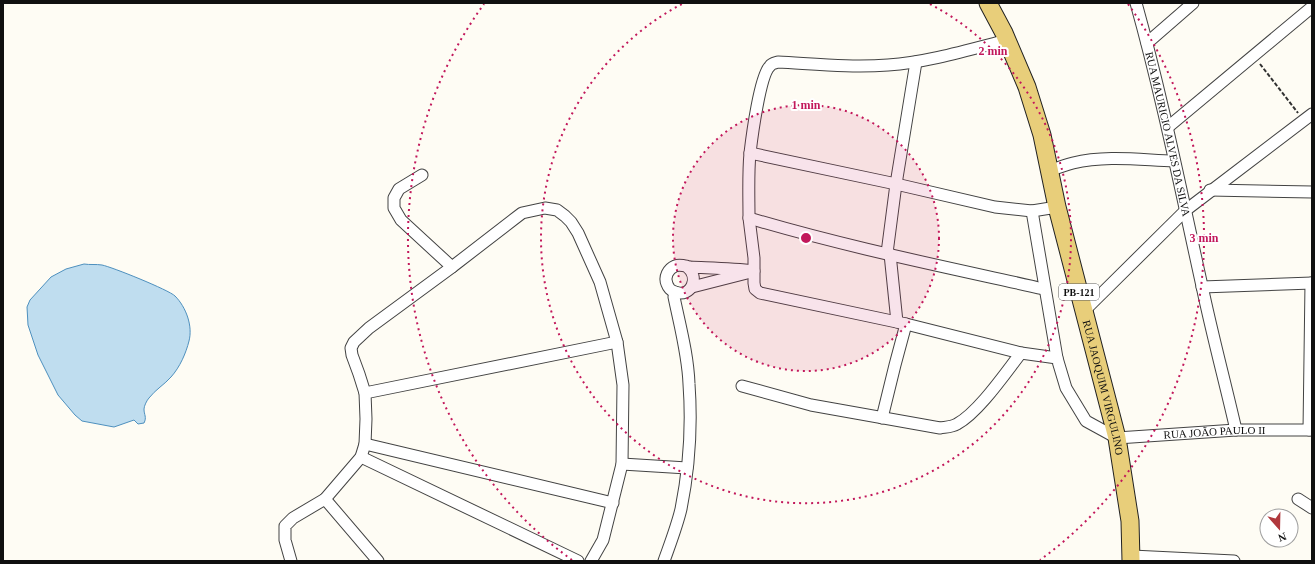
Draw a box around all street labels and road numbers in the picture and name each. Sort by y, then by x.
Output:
street label: RUA MAURICIO ALVES DA SILVA [1143,51,1193,217]
road number: PB-121 [1059,284,1099,300]
street label: RUA JAOQUIM VIRGULINO [1081,319,1126,456]
street label: RUA JOÃO PAULO II [1163,424,1266,441]

